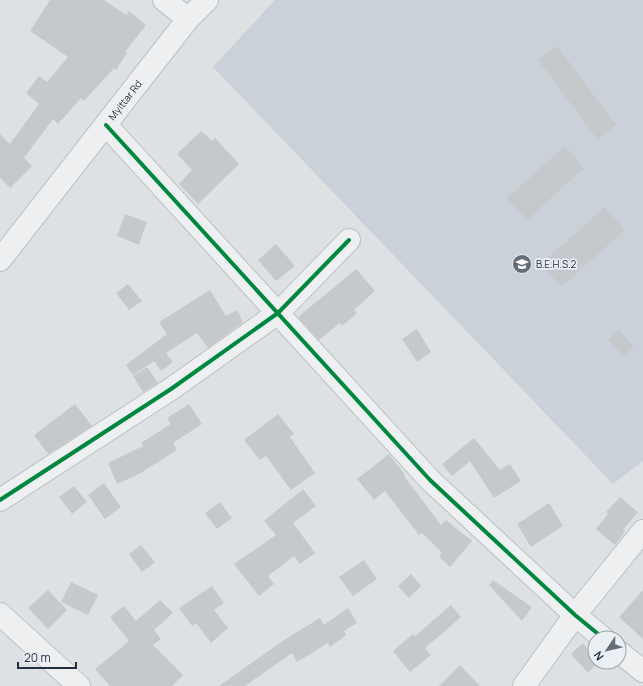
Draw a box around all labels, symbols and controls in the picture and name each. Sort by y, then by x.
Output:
street label: Myittar Rd [105,77,145,123]
school or university icon: B.E.H.S.2 [511,253,533,275]
place label: B.E.H.S.2 [536,257,576,271]
north arrow [587,630,627,670]
scale bar [18,644,76,670]
text: N [590,648,607,664]
text: 20 m [24,649,51,666]

